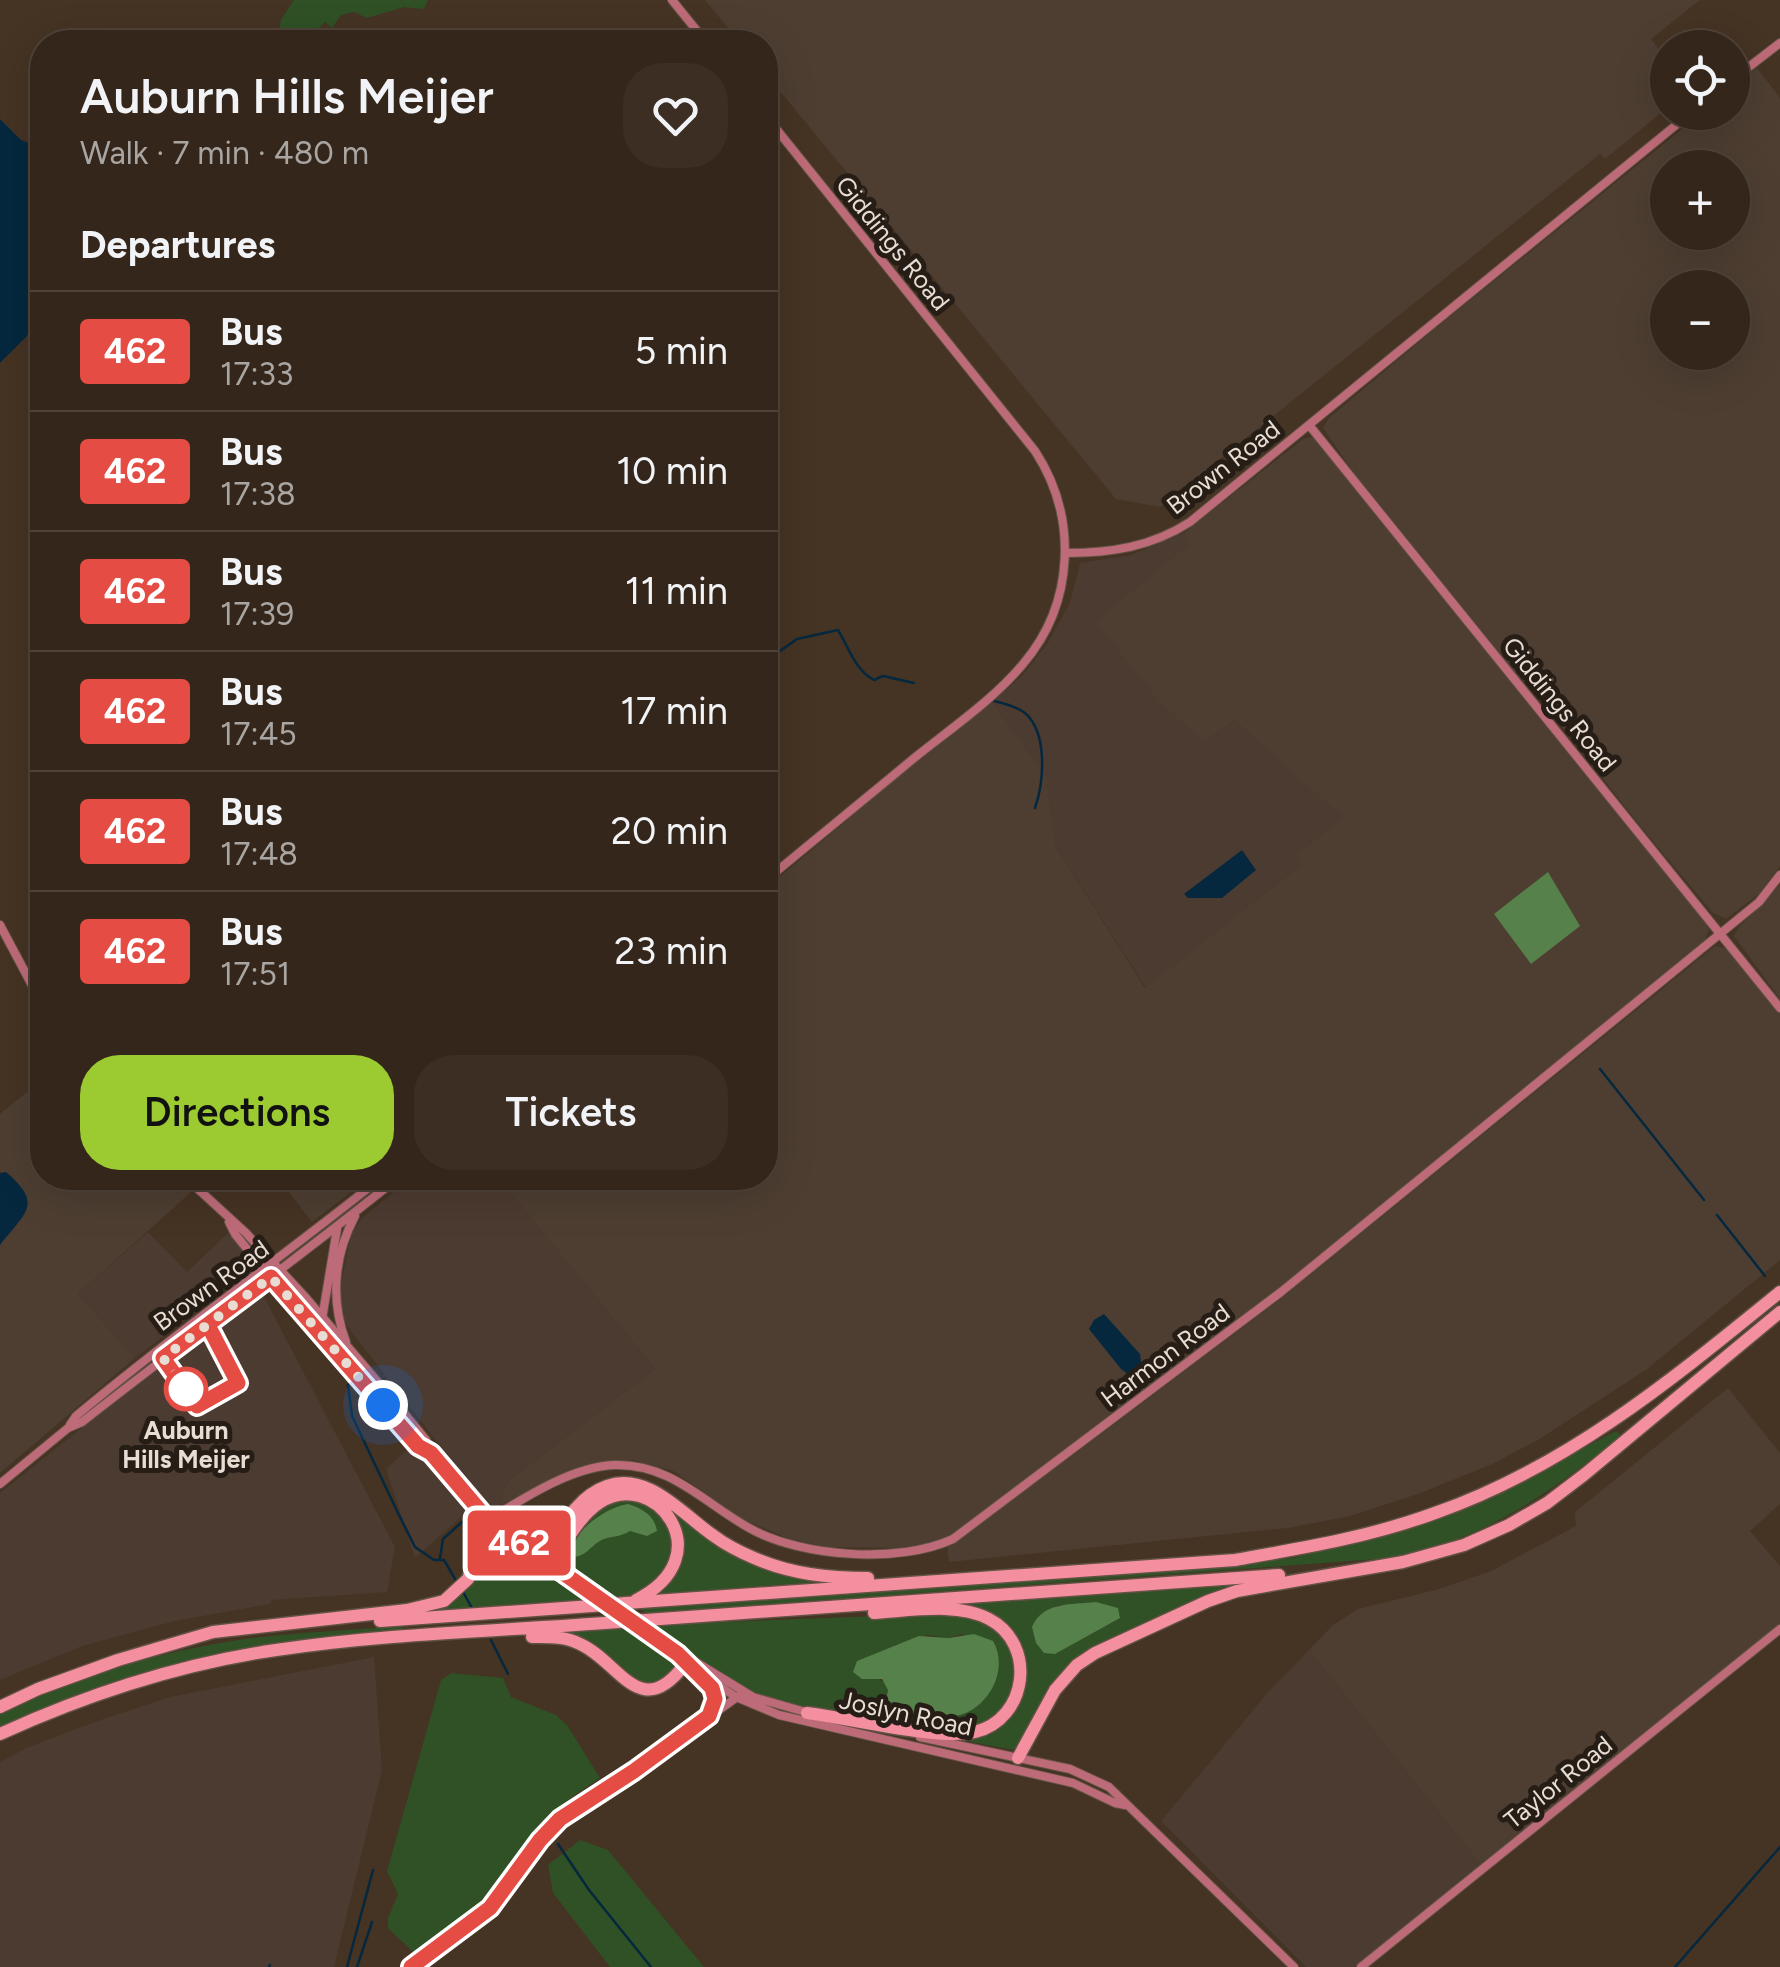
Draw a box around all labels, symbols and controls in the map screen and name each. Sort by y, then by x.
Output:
map controls [1650,30,1750,370]
button: locate [1650,30,1750,130]
button: heart [623,63,728,168]
text: Auburn Hills Meijer [80,67,494,125]
text: Walk · 7 min · 480 m [80,134,369,172]
button: + [1650,150,1750,250]
street label: Giddings Road [830,170,956,316]
text: Departures [80,222,275,268]
button: − [1650,270,1750,370]
text: Bus [220,309,283,355]
text: 5 min [634,328,728,374]
text: 462 [104,330,166,372]
text: 17:33 [220,355,293,393]
street label: Brown Road [1161,414,1285,520]
text: Bus [220,429,283,475]
text: 10 min [616,448,728,494]
text: 462 [104,450,166,492]
text: 17:38 [220,475,296,513]
text: Bus [220,549,283,595]
text: 11 min [625,568,728,614]
text: 462 [104,570,166,612]
text: 17:39 [220,595,294,633]
street label: Giddings Road [1497,631,1623,777]
text: Bus [220,669,283,715]
text: 17 min [620,688,728,734]
text: 462 [104,690,166,732]
text: 17:45 [220,715,297,753]
text: Bus [220,789,283,835]
text: 20 min [611,808,728,854]
text: 462 [104,810,166,852]
text: 17:48 [220,835,298,873]
text: Bus [220,909,283,955]
text: 23 min [614,928,728,974]
text: 462 [104,930,166,972]
text: 17:51 [220,955,290,993]
button: Directions [80,1055,394,1170]
button: Tickets [414,1055,728,1170]
street label: Brown Road [148,1233,274,1337]
street label: Harmon Road [1095,1297,1235,1413]
marker: Auburn Hills Meijer [165,1368,207,1410]
your location [358,1380,408,1430]
place label: Auburn Hills Meijer [122,1415,250,1474]
line badge: 462 [462,1510,576,1576]
text: 462 [488,1522,550,1564]
street label: Joslyn Road [837,1684,975,1742]
street label: Taylor Road [1498,1729,1618,1835]

